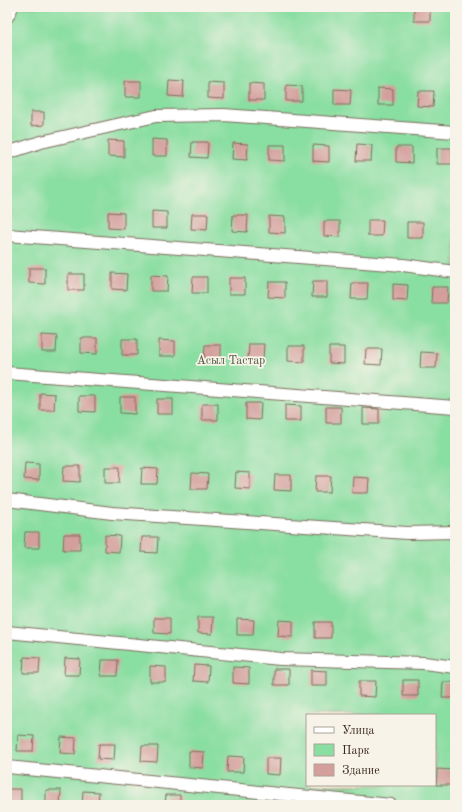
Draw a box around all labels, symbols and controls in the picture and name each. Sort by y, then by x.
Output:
park label: Асыл Тастар [197,355,265,367]
legend [306,714,436,786]
text: Улица [342,725,375,737]
text: Парк [342,745,370,757]
text: Здание [342,765,380,777]

